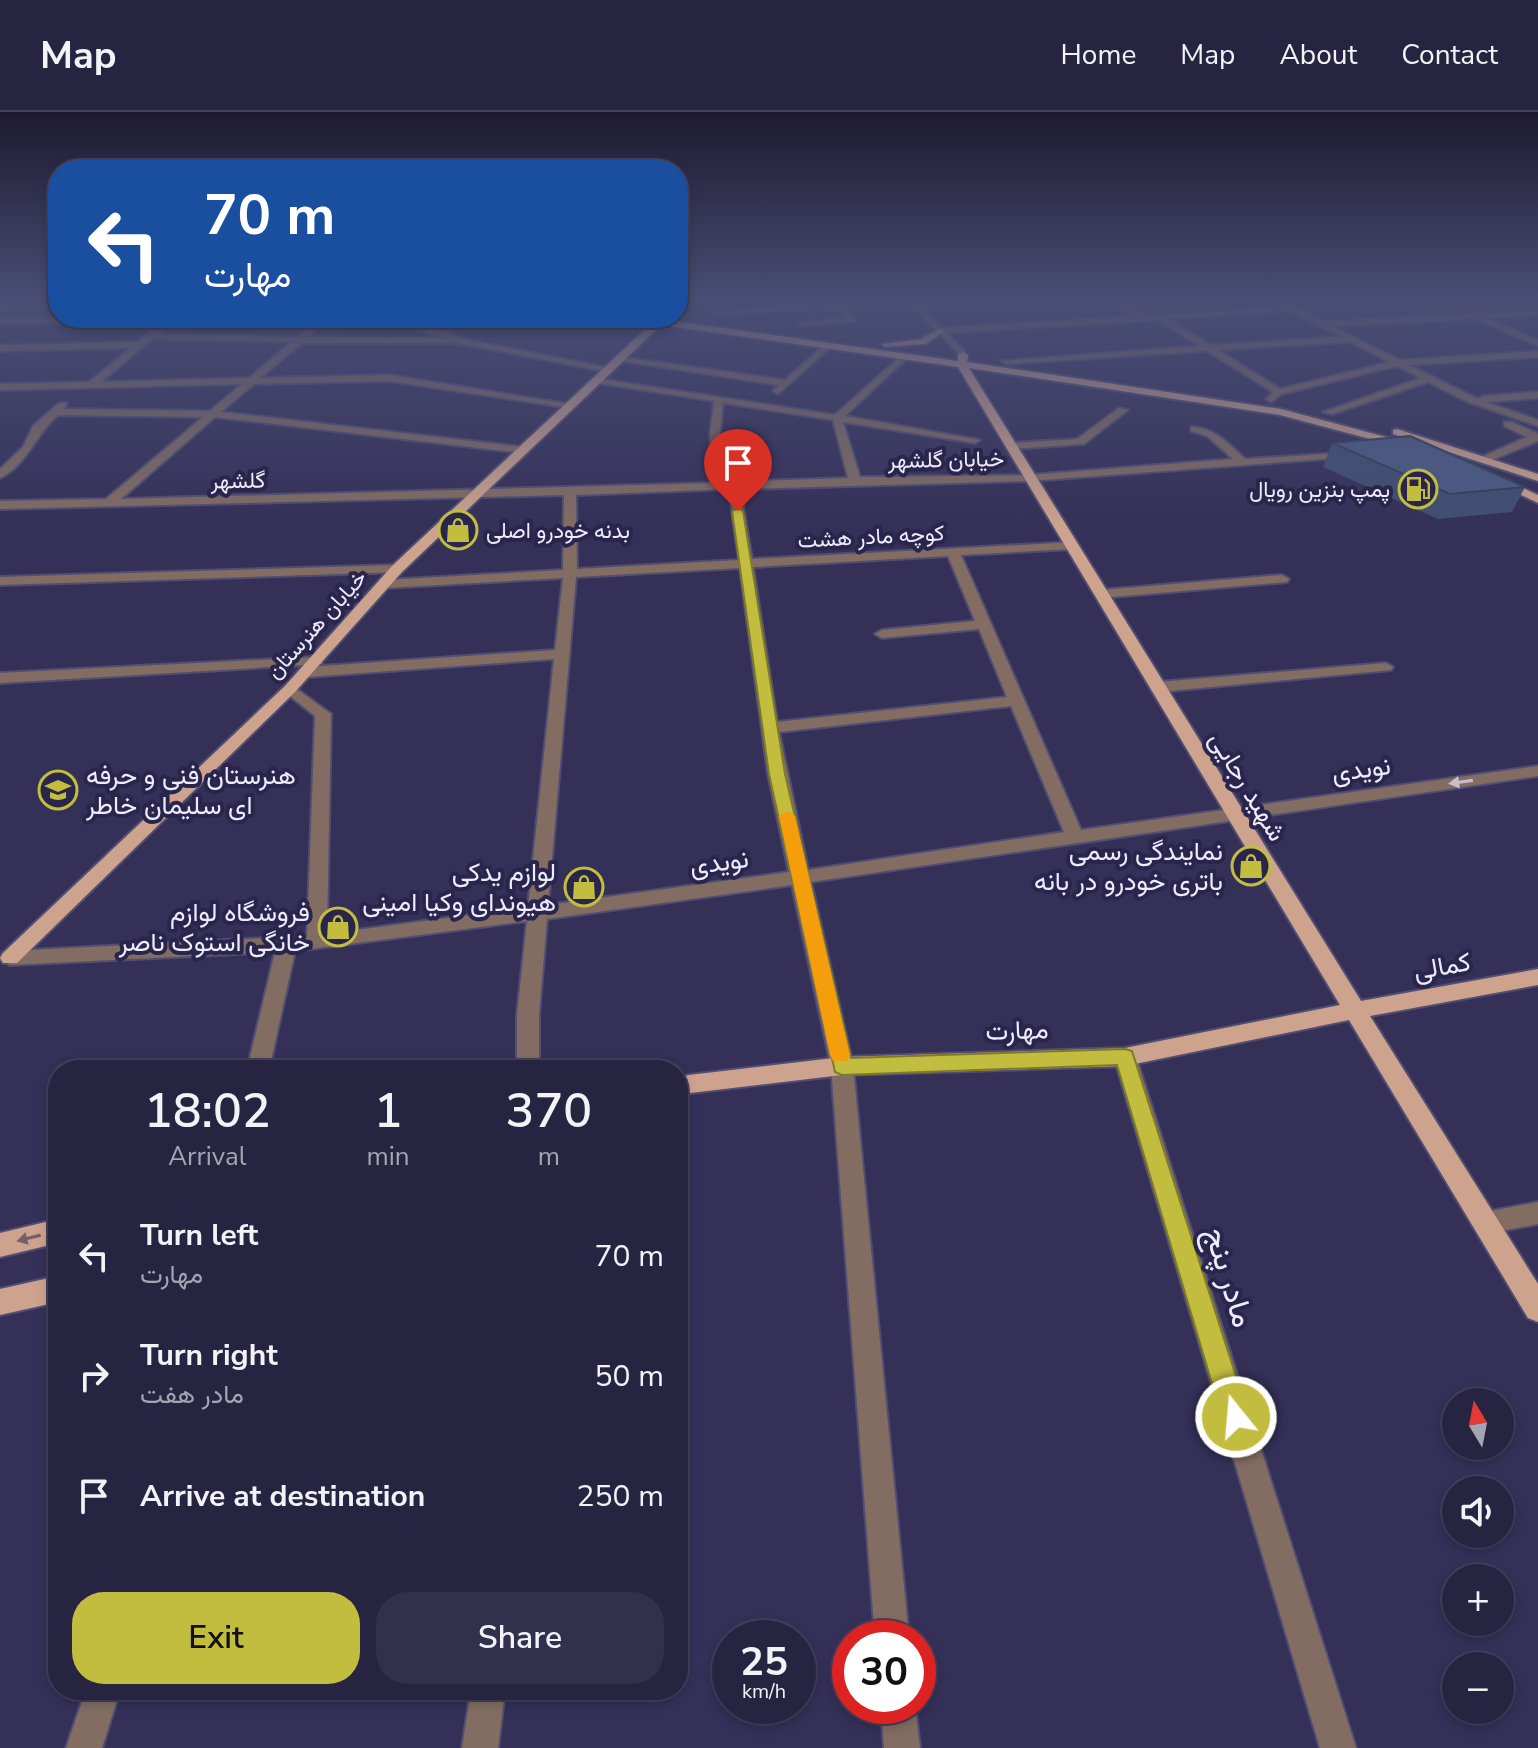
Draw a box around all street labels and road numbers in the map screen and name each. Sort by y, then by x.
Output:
street label: خیابان گلشهر [887,444,1004,476]
street label: گلشهر [209,466,266,496]
street label: کوچه مادر هشت [797,518,945,556]
street label: خیابان هنرستان [260,564,374,686]
street label: شهید رجایی [1201,725,1294,848]
street label: نویدی [1329,748,1393,791]
street label: نویدی [687,841,751,884]
street label: کمالی [1411,944,1474,989]
street label: مهارت [985,1012,1049,1049]
street label: مادر پنج [1194,1222,1265,1333]

